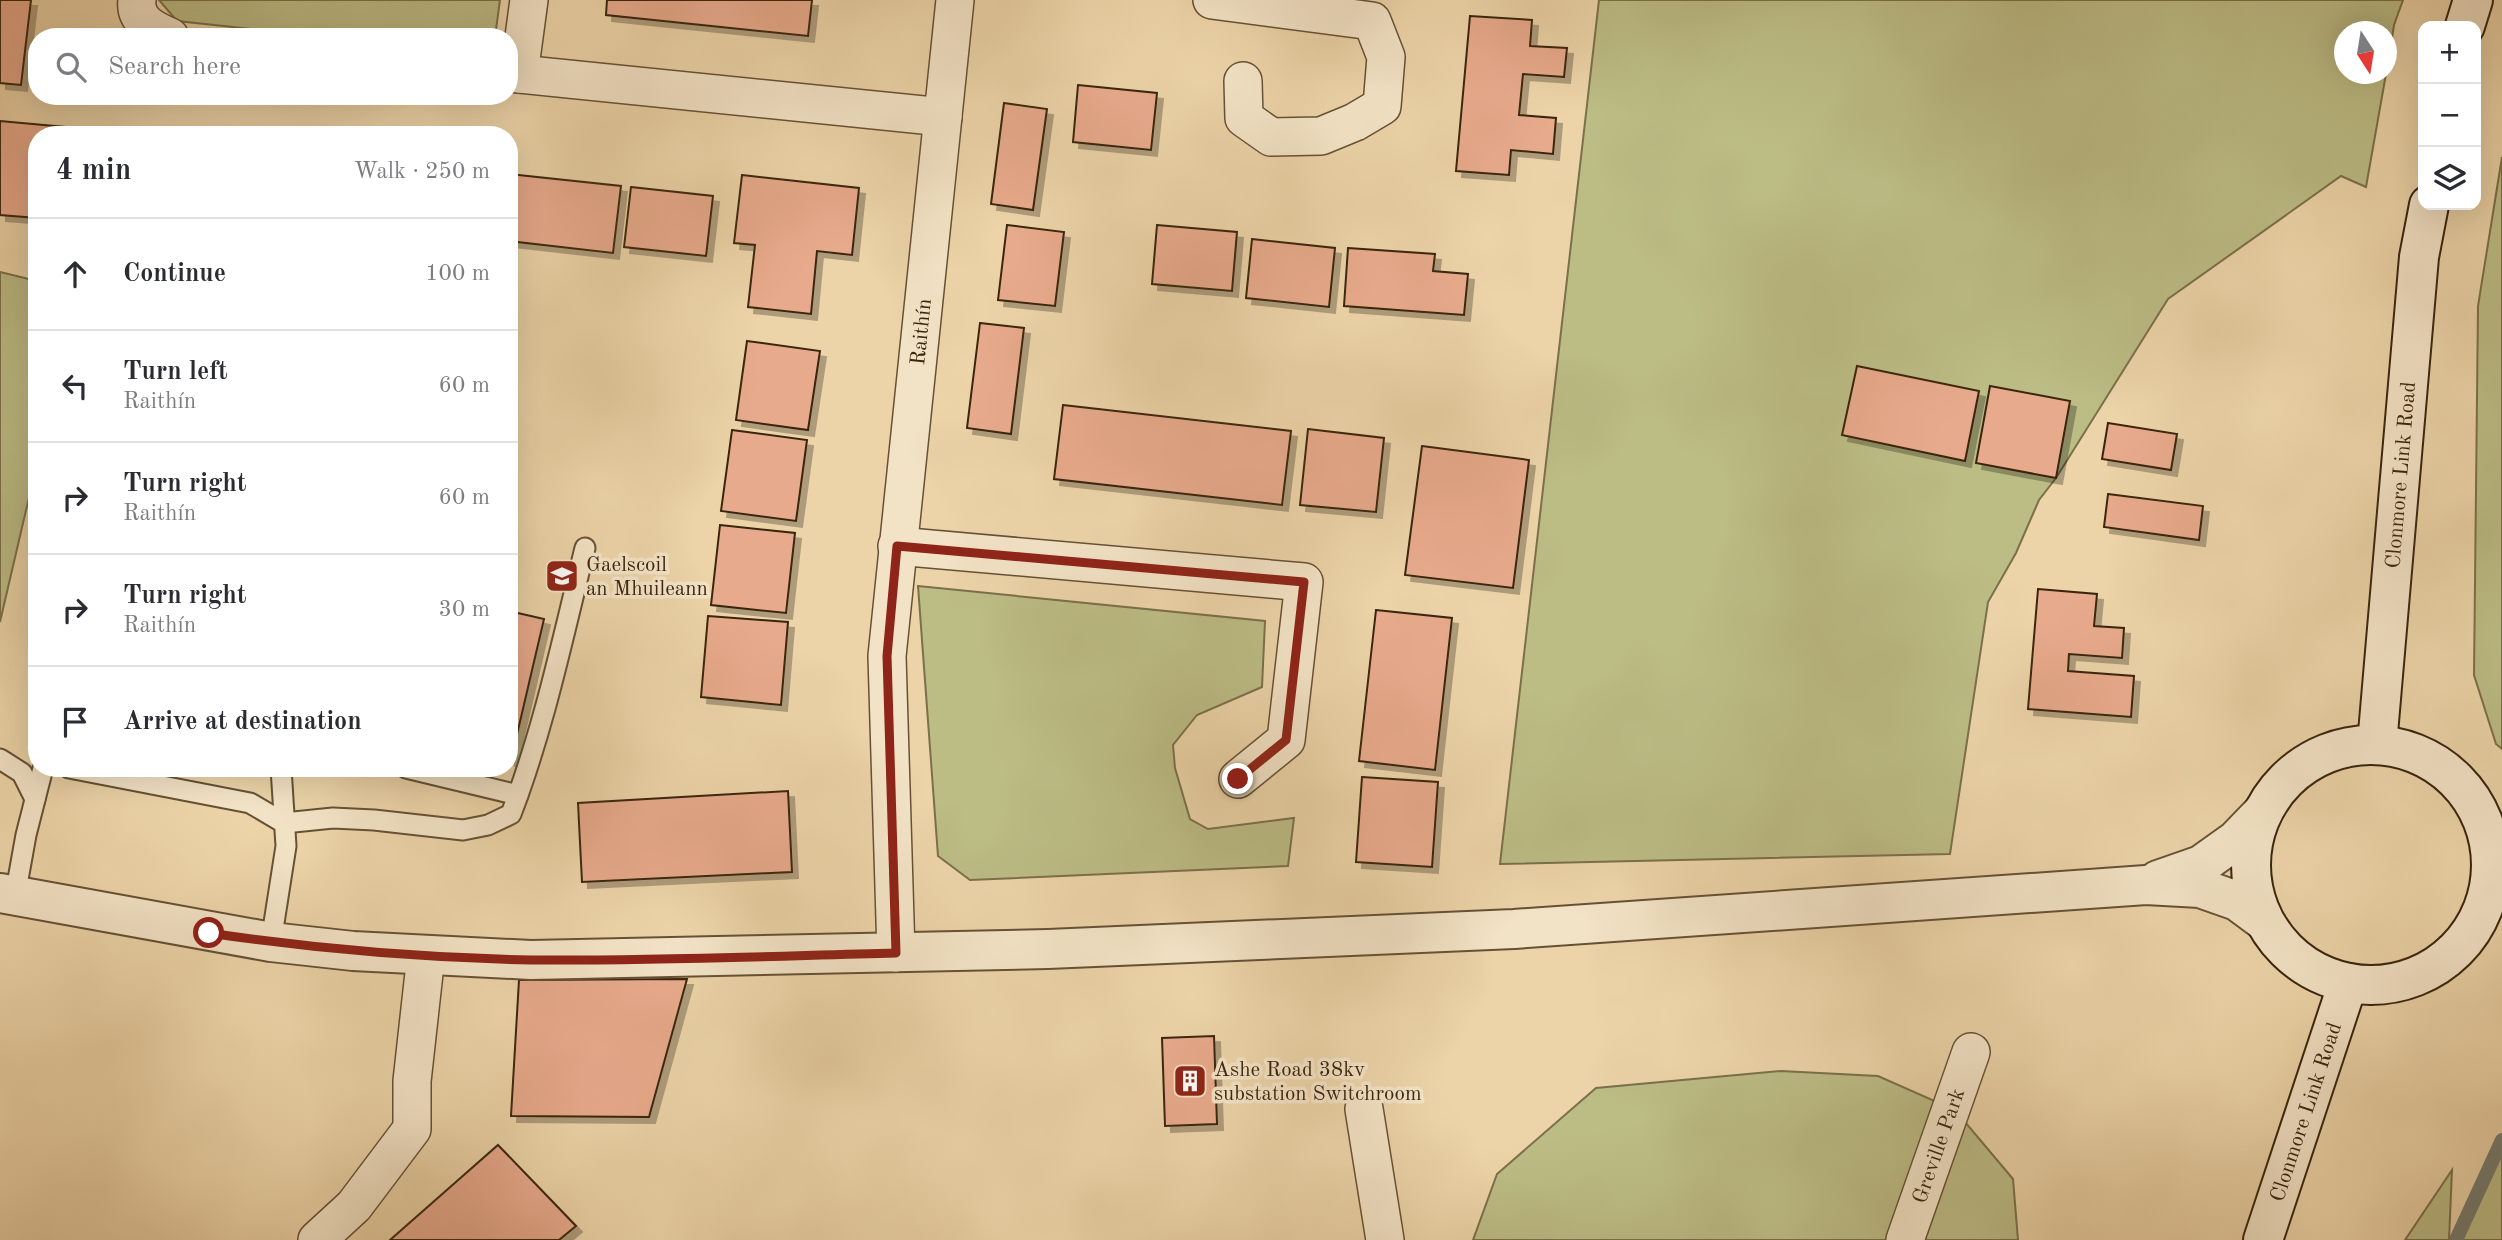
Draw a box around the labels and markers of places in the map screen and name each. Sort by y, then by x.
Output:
place label: Gaelscoil an Mhuileann [586,555,708,600]
school or university icon: Gaelscoil an Mhuileann [543,557,581,595]
place label: Ashe Road 38kv substation Switchroom [1214,1060,1422,1105]
building icon: Ashe Road 38kv substation Switchroom [1171,1062,1209,1100]

